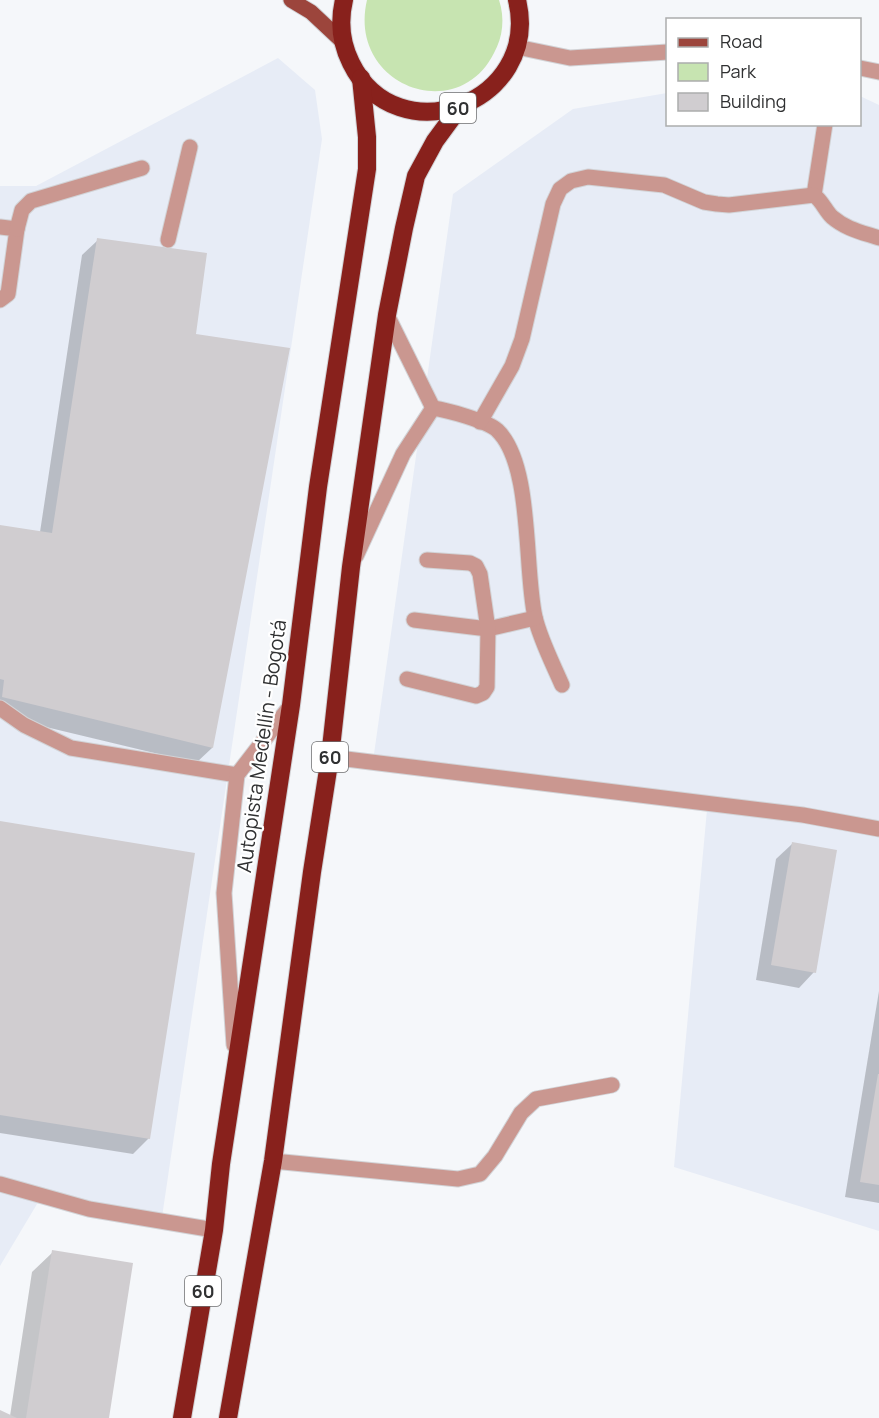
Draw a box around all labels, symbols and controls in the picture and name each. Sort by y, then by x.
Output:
legend [666,18,861,126]
text: Road [720,29,763,53]
text: Park [720,59,757,83]
text: Building [720,89,786,113]
road number: 60 [440,93,476,123]
street label: Autopista Medellín - Bogotá [230,618,292,874]
road number: 60 [312,742,348,772]
road number: 60 [185,1276,221,1306]

